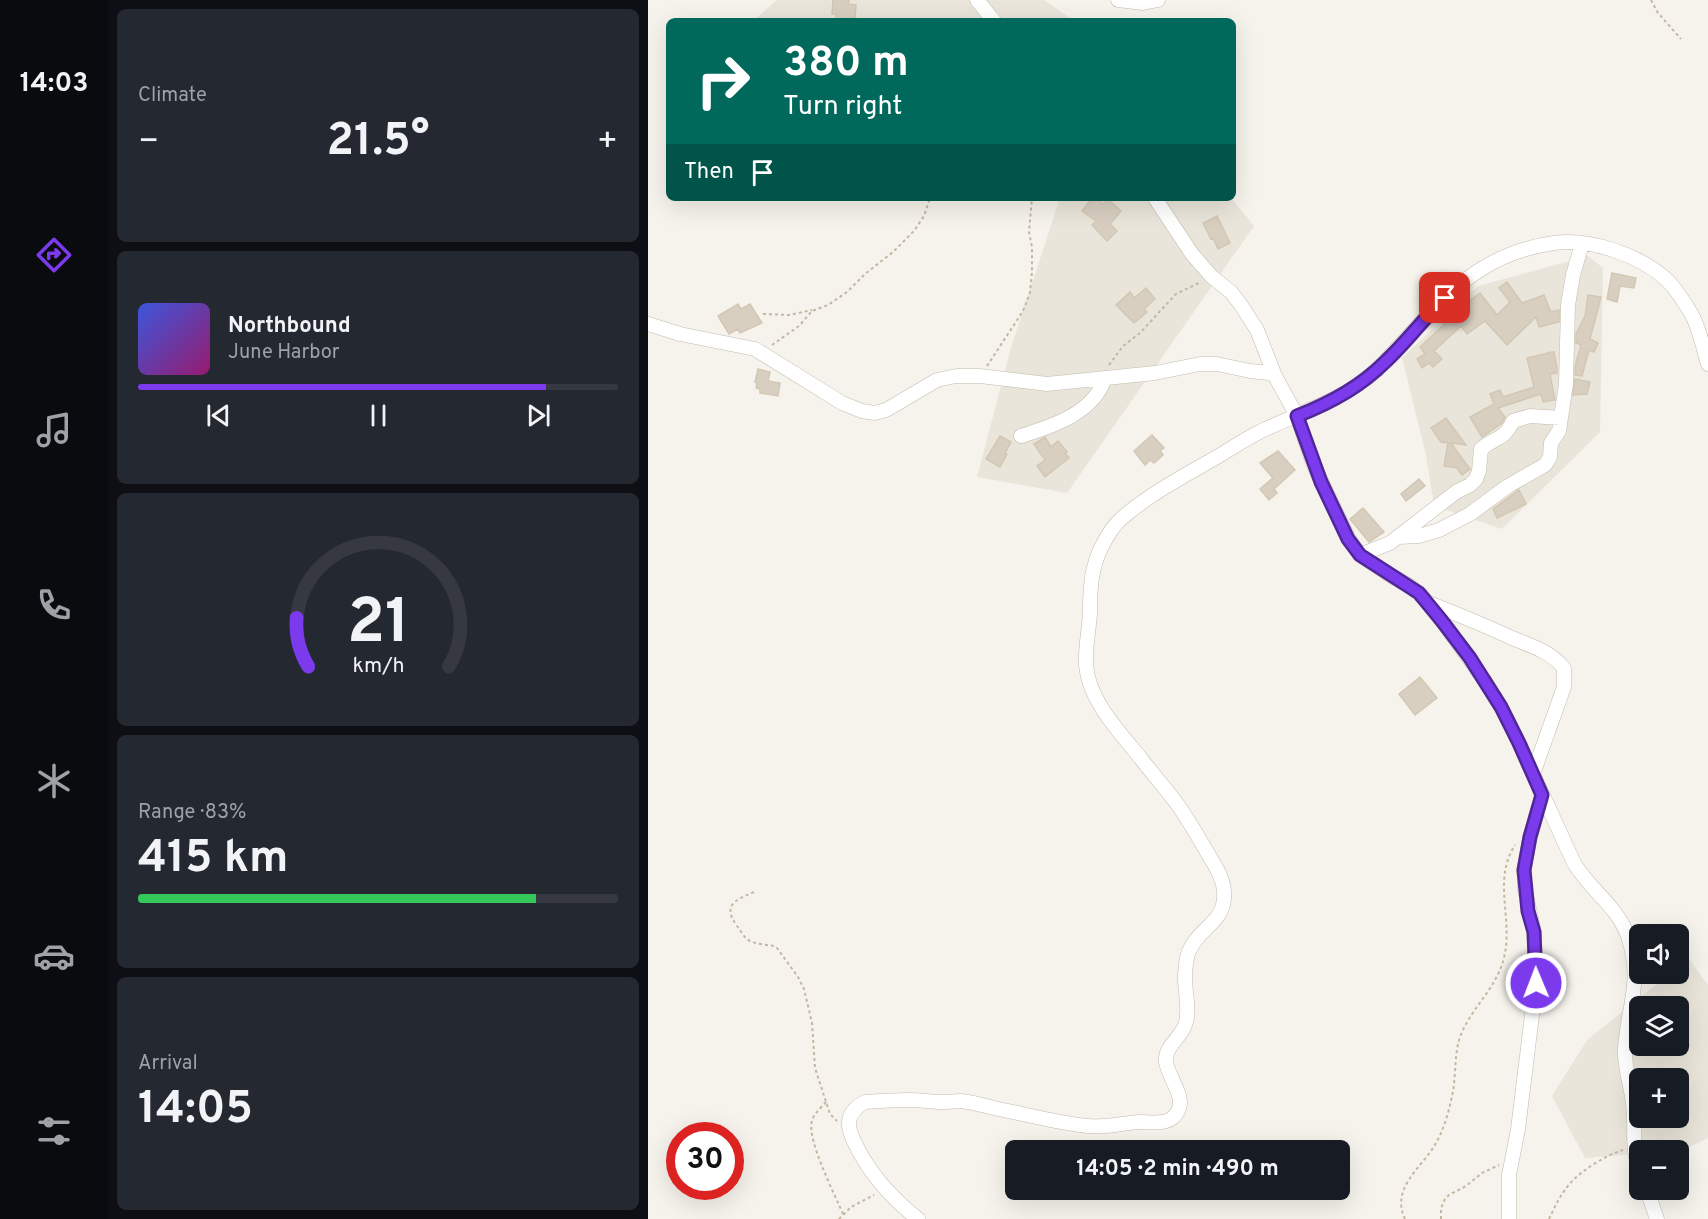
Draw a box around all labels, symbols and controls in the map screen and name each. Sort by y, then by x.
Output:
text: 380 m [783,38,909,91]
icon: right [684,42,762,120]
text: 14:03 [20,67,88,101]
text: Climate [138,83,207,109]
text: Turn right [783,90,902,124]
text: 21.5° [327,114,429,171]
text: − [138,122,159,164]
text: + [597,122,618,164]
icon: arrive [746,156,779,189]
text: Then [684,159,734,186]
icon: directions [33,234,75,276]
pin [1419,272,1470,323]
icon: arrive [1428,281,1461,314]
text: Northbound [228,313,351,340]
text: June Harbor [228,340,340,366]
icon: previous [202,399,235,432]
icon: pause [362,399,395,432]
icon: next [522,399,555,432]
icon: music [33,409,75,451]
icon: phone [33,584,75,626]
text: 21 [346,586,410,665]
text: km/h [352,653,404,680]
icon: climate [33,760,75,802]
text: Range · 83% [138,800,246,826]
text: 415 km [138,831,288,888]
map controls [1629,924,1689,1200]
button: sound [1629,924,1689,984]
icon: car [33,935,75,977]
position arrow [1504,951,1568,1015]
button: layers [1629,996,1689,1056]
text: Arrival [138,1051,198,1077]
button: + [1629,1068,1689,1128]
text: 14:05 [138,1082,253,1139]
icon: filters [33,1110,75,1152]
speed limit sign: 30 [666,1122,744,1200]
button: − [1629,1140,1689,1200]
text: 14:05 · 2 min · 490 m [1076,1156,1279,1183]

